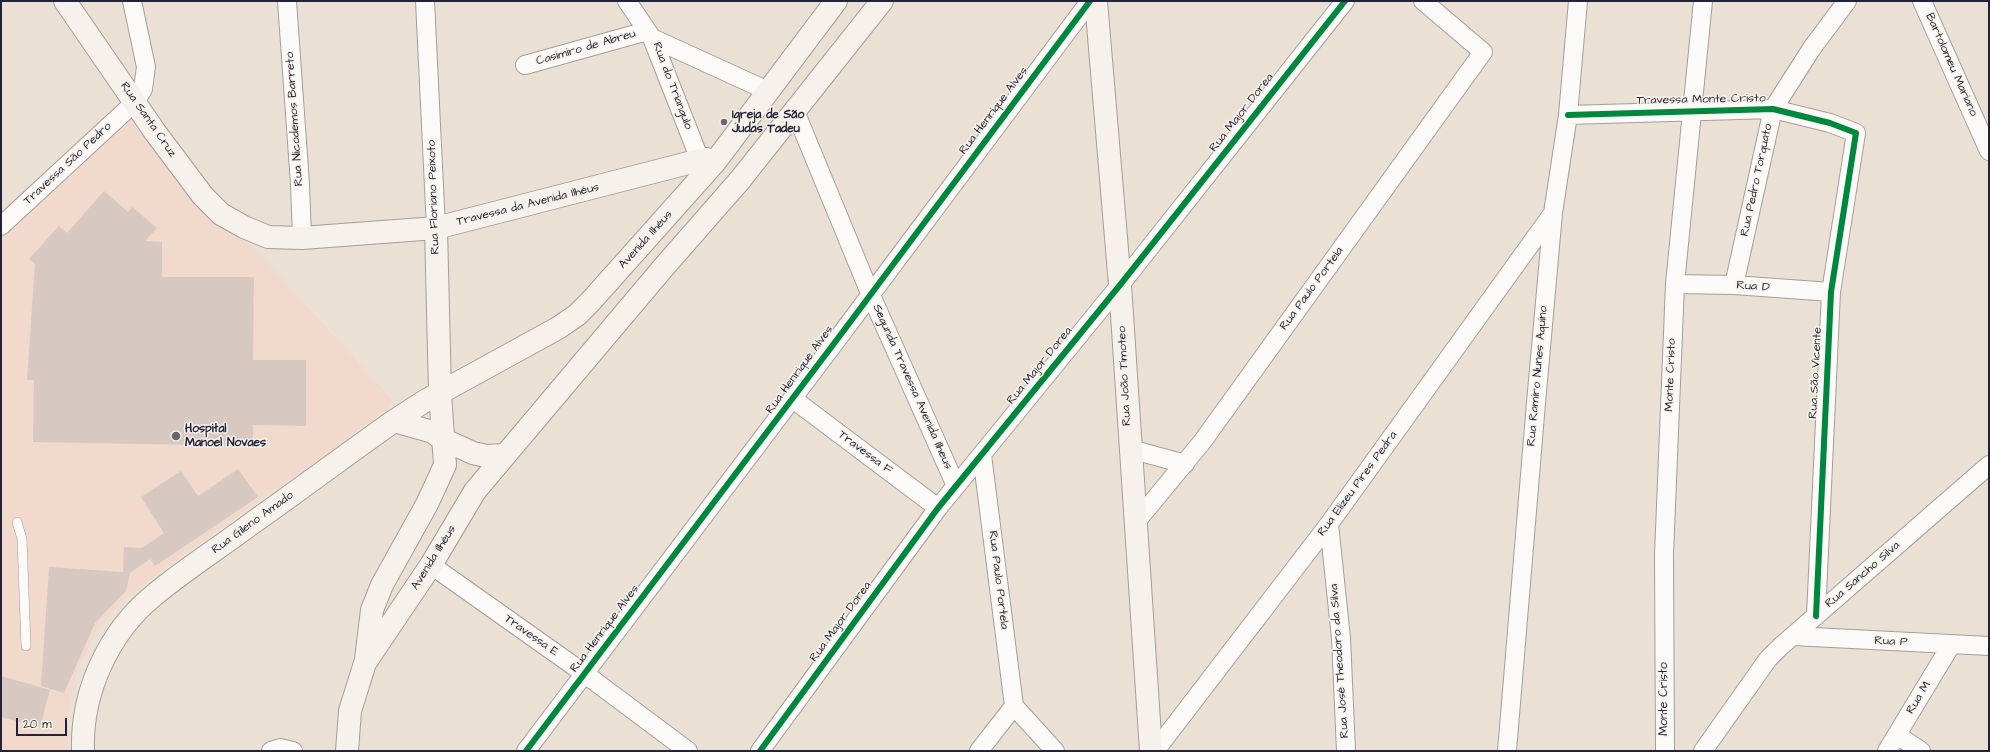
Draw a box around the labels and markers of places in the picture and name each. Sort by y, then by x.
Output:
place label: Igreja de São Judas Tadeu [732,108,804,136]
marker: Igreja de São Judas Tadeu [719,117,729,127]
place label: Hospital Manoel Novaes [185,422,266,450]
marker: Hospital Manoel Novaes [170,430,182,442]

